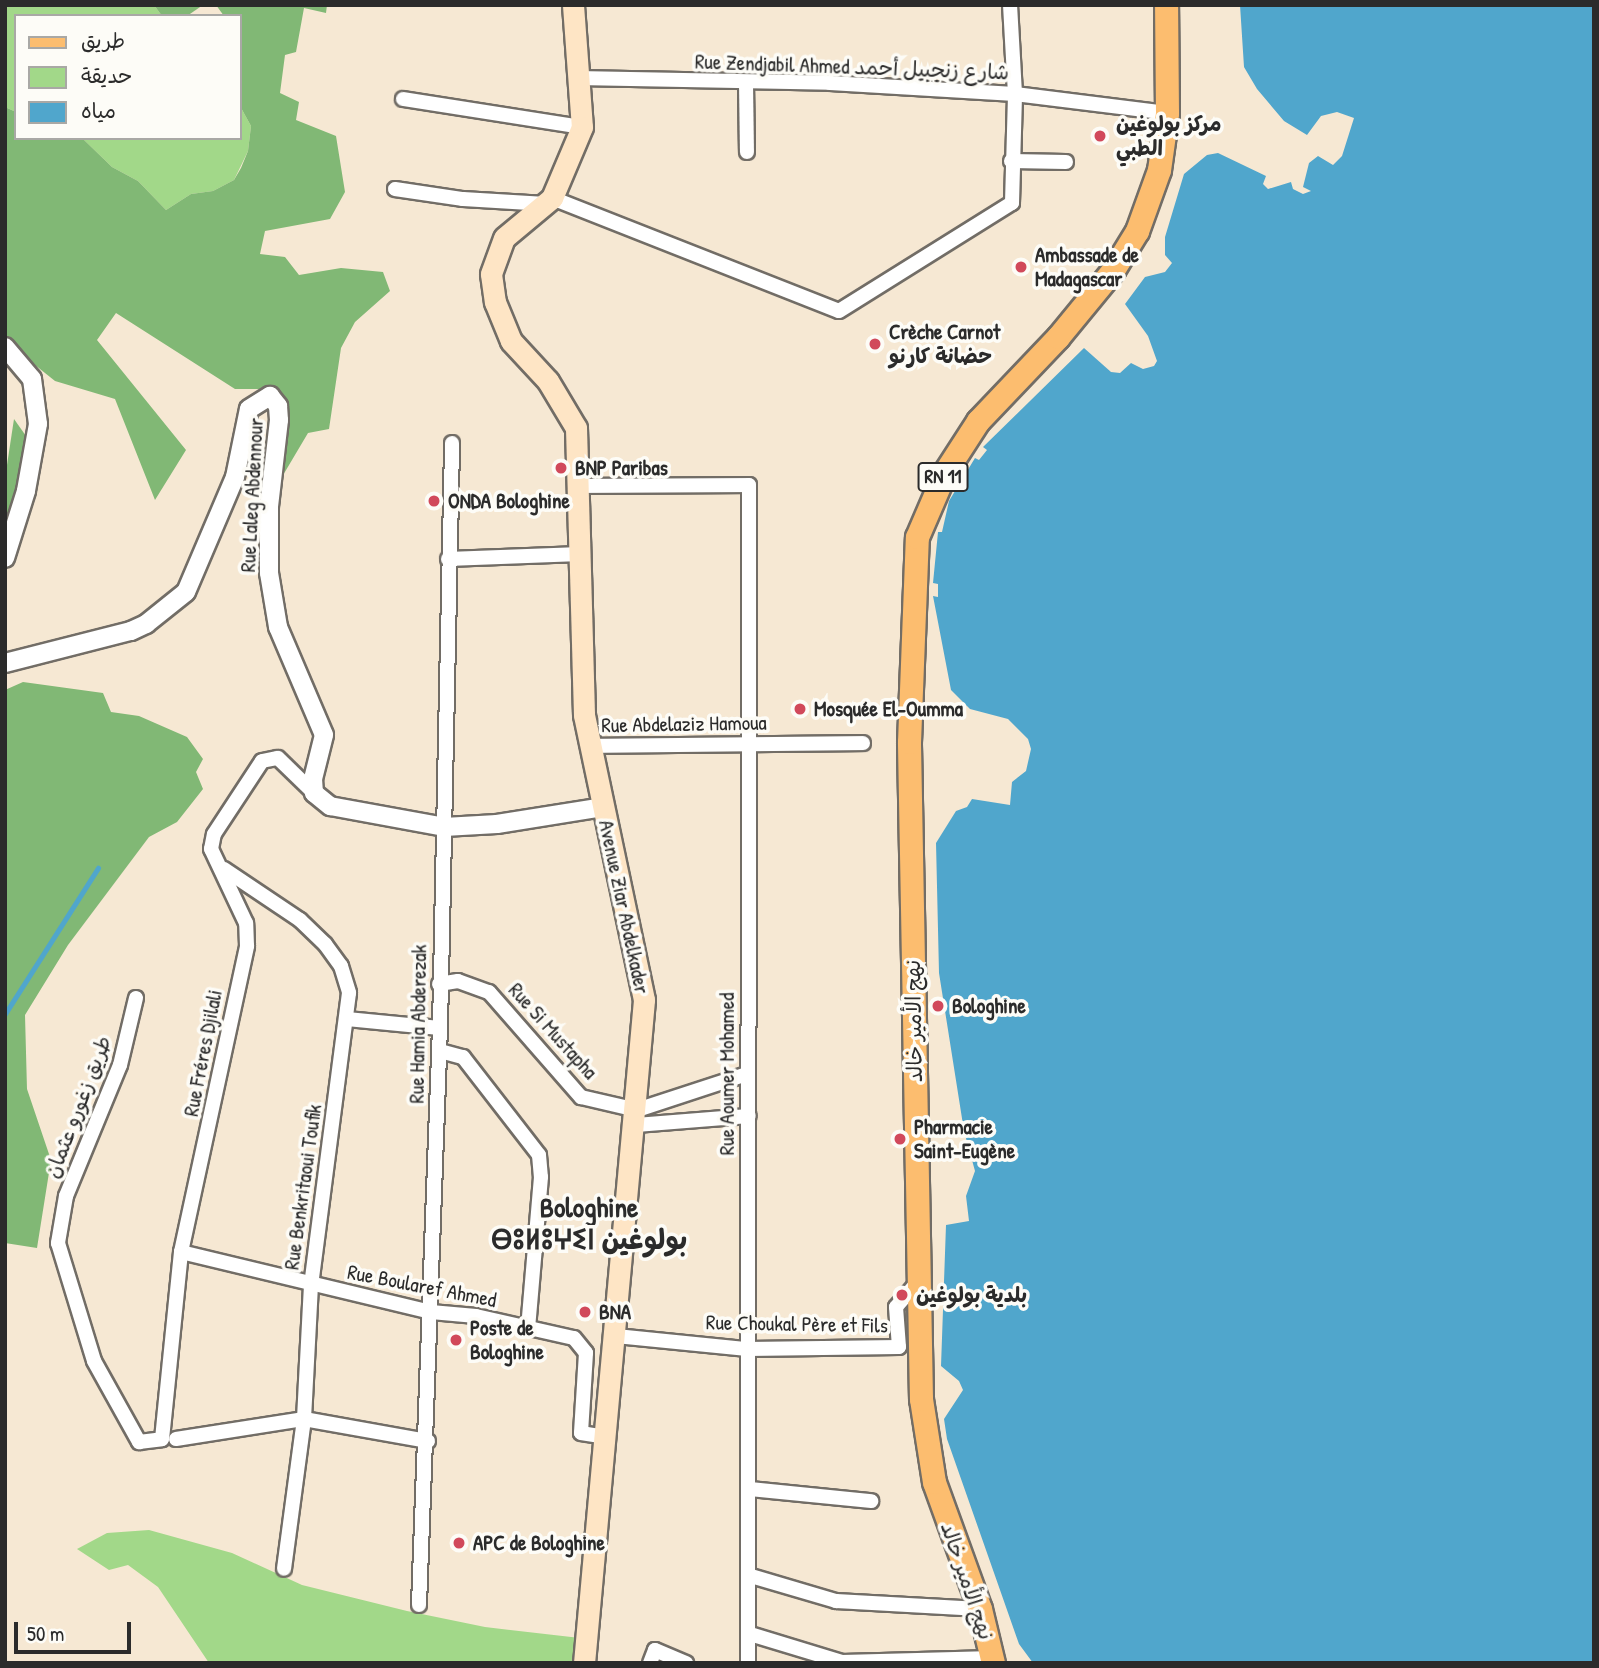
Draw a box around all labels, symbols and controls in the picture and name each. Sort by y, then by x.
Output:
legend [14,14,242,140]
text: طريق [81,26,125,55]
street label: Rue Zendjabil Ahmed شارع زنجبيل أحمد [694,49,1010,85]
text: حديقة [81,61,132,90]
text: مياه [81,96,116,125]
place label: مركز بولوغين الطبي [1116,111,1221,161]
marker: مركز بولوغين الطبي [1090,126,1110,146]
place label: Ambassade de Madagascar [1035,242,1139,292]
marker: Ambassade de Madagascar [1013,259,1029,275]
place label: Crèche Carnot حضانة كارنو [889,319,1000,369]
marker: Crèche Carnot حضانة كارنو [867,336,883,352]
street label: Rue Laleg Abdennour [235,417,269,573]
place label: BNP Paribas [575,455,668,481]
marker: BNP Paribas [553,460,569,476]
road number: RN 11 [917,462,969,492]
place label: ONDA Bologhine [448,488,570,514]
marker: ONDA Bologhine [426,493,442,509]
place label: Mosquée El-Oumma [814,696,963,722]
marker: Mosquée El-Oumma [792,701,808,717]
street label: Rue Abdelaziz Hamoua [601,710,767,738]
street label: Avenue Ziar Abdelkader [593,818,655,996]
street label: Rue Hamia Abderezak [404,944,432,1104]
street label: نهج الأمير خالد [900,960,928,1082]
street label: Rue Si Mustapha [503,978,603,1084]
street label: Rue Fréres Djilali [178,988,228,1118]
street label: Rue Aoumer Mohamed [714,993,740,1155]
place label: Bologhine [952,993,1026,1019]
marker: Bologhine [930,998,946,1014]
street label: طريق زغورو عثمان [39,1032,117,1182]
street label: Rue Benkritaoui Toufik [279,1103,327,1271]
place label: Pharmacie Saint-Eugène [914,1114,1015,1164]
marker: Pharmacie Saint-Eugène [892,1131,908,1147]
district label: Bologhine ⴱⵓⵍⵓⵖⵉⵏ بولوغين [491,1190,687,1256]
street label: Rue Boularef Ahmed [345,1259,499,1313]
place label: بلدية بولوغين [916,1282,1027,1308]
marker: بلدية بولوغين [894,1287,910,1303]
place label: BNA [599,1299,631,1325]
marker: BNA [577,1304,593,1320]
street label: Rue Choukal Père et Fils [706,1310,888,1338]
place label: Poste de Bologhine [470,1315,544,1365]
marker: Poste de Bologhine [448,1332,464,1348]
street label: نهج الأمير خالد [935,1519,999,1643]
place label: APC de Bologhine [473,1530,605,1556]
marker: APC de Bologhine [451,1535,467,1551]
scale bar [18,1608,135,1652]
text: 50 m [27,1619,64,1648]

